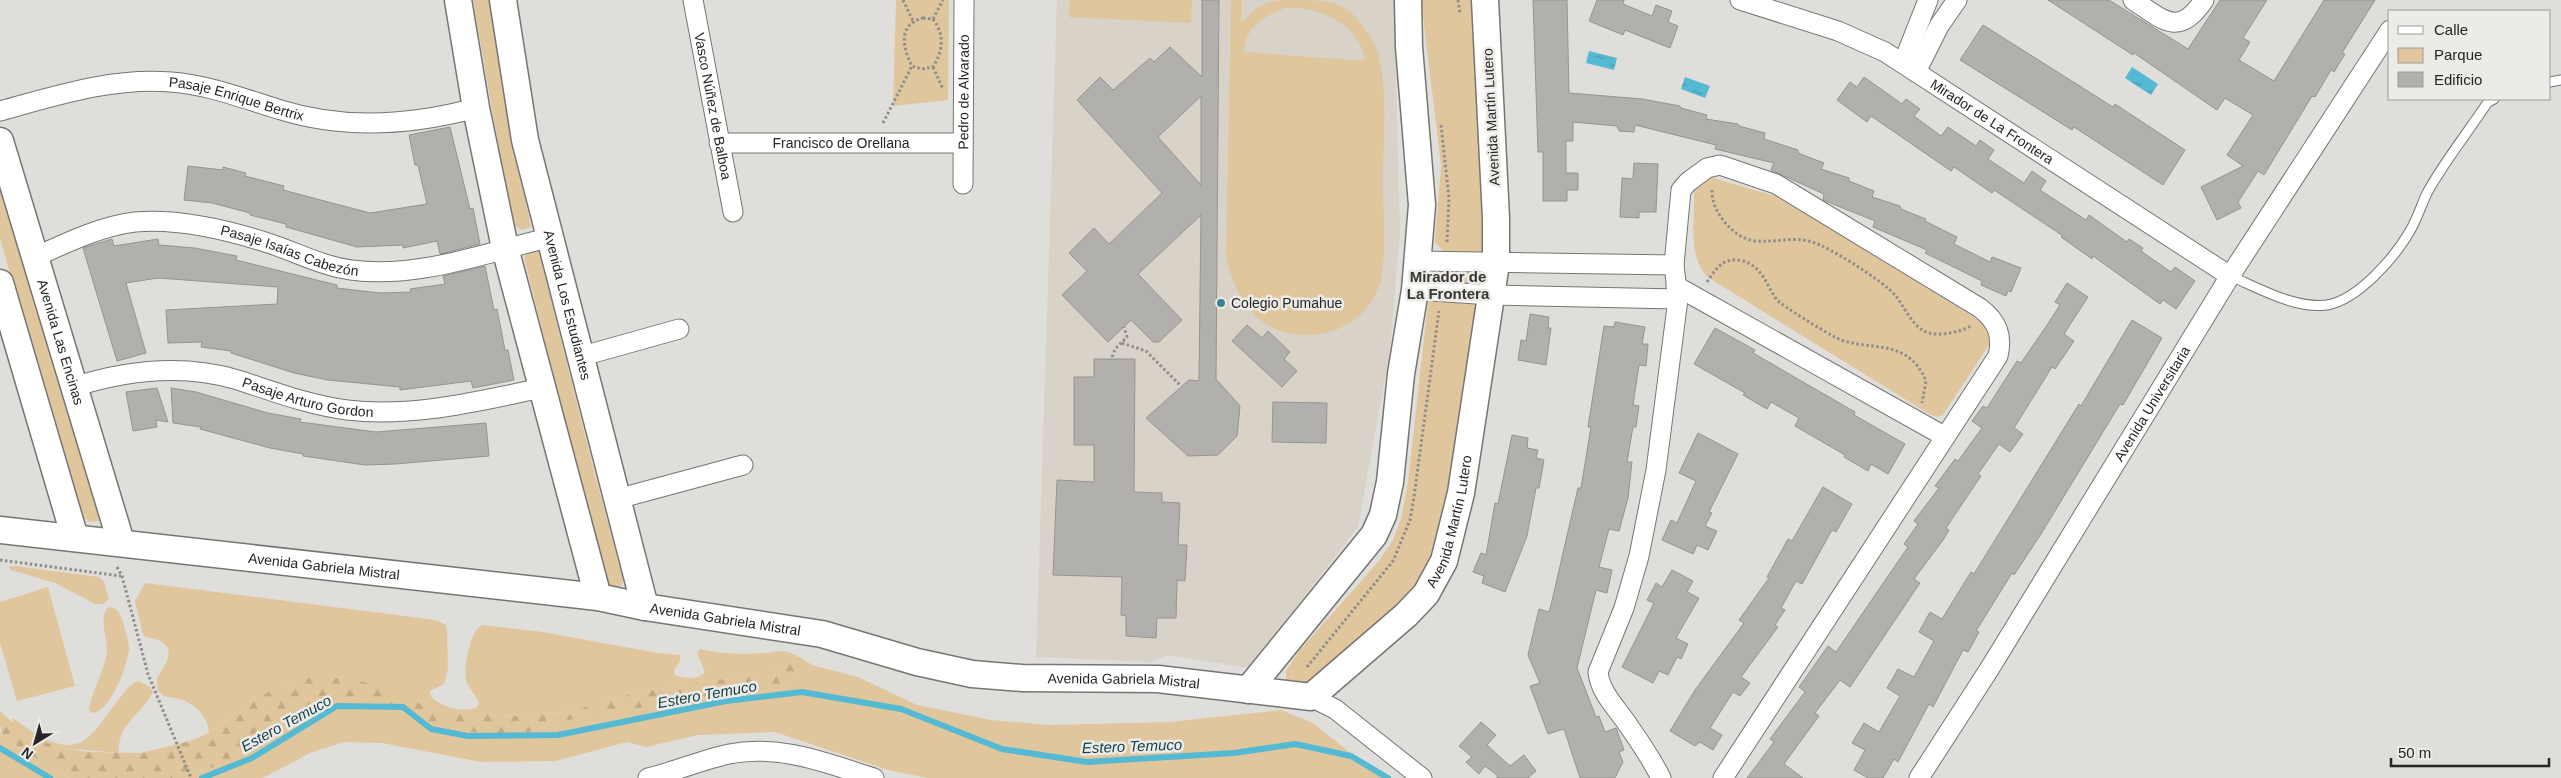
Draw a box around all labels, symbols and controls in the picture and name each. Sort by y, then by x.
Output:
legend [2388,10,2551,100]
text: Calle [2434,21,2468,38]
street label: Vasco Núñez de Balboa [691,31,735,181]
street label: Pedro de Alvarado [955,34,972,150]
text: Parque [2434,46,2482,63]
street label: Avenida Martín Lutero [1479,48,1503,186]
text: Edificio [2434,71,2482,88]
street label: Pasaje Enrique Bertrix [168,74,306,124]
street label: Mirador de La Frontera [1928,76,2057,167]
street label: Francisco de Orellana [772,135,910,151]
street label: Pasaje Isaías Cabezón [219,222,360,279]
street label: Avenida Los Estudiantes [540,228,594,381]
district label: Mirador de La Frontera [1407,268,1490,302]
street label: Avenida Las Encinas [34,277,87,407]
place label: Colegio Pumahue [1231,295,1343,311]
marker: Colegio Pumahue [1215,297,1227,309]
street label: Avenida Universitaria [2111,343,2193,464]
street label: Pasaje Arturo Gordon [240,374,374,420]
street label: Avenida Martín Lutero [1423,454,1475,591]
street label: Avenida Gabriela Mistral [247,550,401,583]
street label: Avenida Gabriela Mistral [649,600,802,639]
street label: Avenida Gabriela Mistral [1047,670,1201,692]
water label: Estero Temuco [656,677,758,711]
water label: Estero Temuco [238,691,334,755]
north arrow [10,718,60,768]
water label: Estero Temuco [1082,736,1182,756]
scale bar [2391,736,2548,768]
text: N [18,744,36,763]
text: 50 m [2398,744,2431,761]

